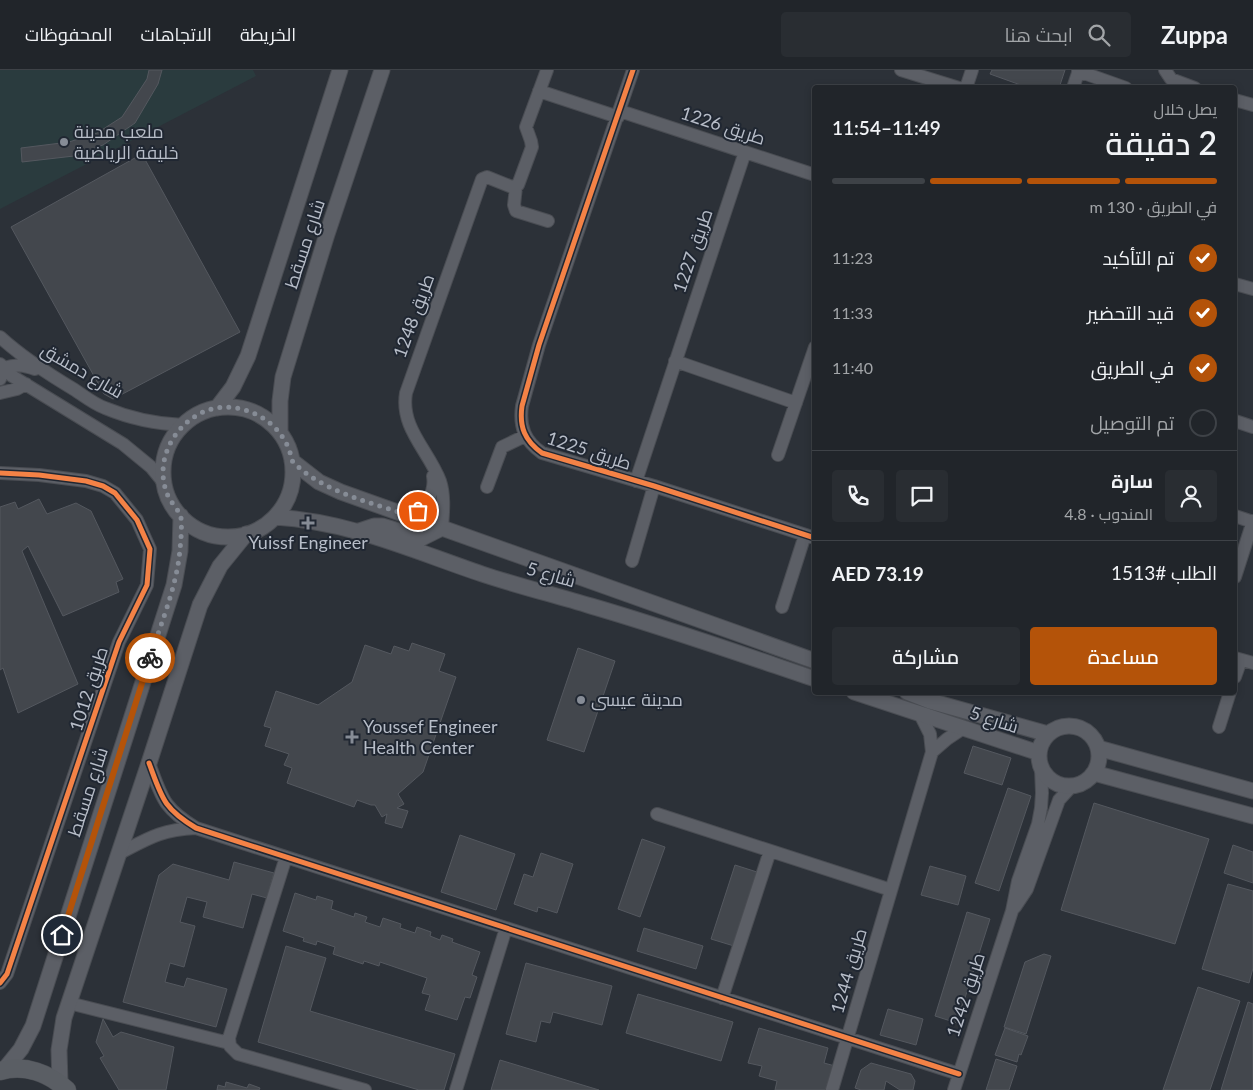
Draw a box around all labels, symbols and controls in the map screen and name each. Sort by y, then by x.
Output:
search box [781,12,1131,57]
text: Zuppa [1161,20,1228,49]
icon: search [1085,21,1113,49]
text: المحفوظات [25,23,113,45]
text: الاتجاهات [141,23,212,45]
text: الخريطة [240,23,296,45]
text: ابحث هنا [1005,23,1073,46]
text: يصل خلال [1154,99,1217,118]
street label: طريق 1226 [678,101,768,151]
text: 11:49–11:54 [832,116,941,139]
place label: ملعب مدينة خليفة الرياضية [74,120,179,164]
text: 2 دقيقة [1105,123,1217,162]
marker: ملعب مدينة خليفة الرياضية [58,136,70,148]
street label: شارع مسقط [279,196,331,292]
text: في الطريق · 130 m [1089,197,1217,216]
street label: طريق 1227 [667,206,719,296]
icon: check [1189,244,1217,272]
text: تم التأكيد [1102,246,1174,269]
text: 11:23 [832,248,873,267]
street label: طريق 1248 [388,271,440,361]
icon: check [1189,299,1217,327]
text: قيد التحضير [1087,301,1174,324]
text: 11:33 [832,303,873,322]
street label: شارع دمشق [36,338,128,404]
icon: check [1189,354,1217,382]
text: في الطريق [1091,356,1174,379]
text: 11:40 [832,358,873,377]
text: تم التوصيل [1090,411,1174,434]
street label: طريق 1225 [544,426,634,476]
text: سارة [1111,469,1153,492]
button: phone [832,470,884,522]
button: chat [896,470,948,522]
button: person [1165,470,1217,522]
pin [397,490,439,532]
icon: bag [404,497,432,525]
text: المندوب · 4.8 [1064,504,1153,523]
marker: Yuissf Engineer [301,516,315,530]
place label: Yuissf Engineer [248,531,368,553]
street label: شارع 5 [524,557,578,593]
text: الطلب #1513 [1111,561,1217,584]
text: AED 73.19 [832,562,924,585]
button: مشاركة [832,627,1020,685]
button: مساعدة [1030,627,1217,685]
courier [125,633,175,683]
street label: طريق 1012 [64,644,114,734]
icon: bike [136,644,164,672]
place label: مدينة عيسى [591,688,683,711]
marker: مدينة عيسى [575,694,587,706]
street label: شارع 5 [967,701,1021,739]
place label: Youssef Engineer Health Center [363,715,498,758]
marker: Youssef Engineer Health Center [345,730,359,744]
street label: شارع مسقط [62,744,114,840]
pin [41,914,83,956]
icon: home [48,921,76,949]
street label: طريق 1244 [825,926,873,1016]
street label: طريق 1242 [941,950,991,1040]

